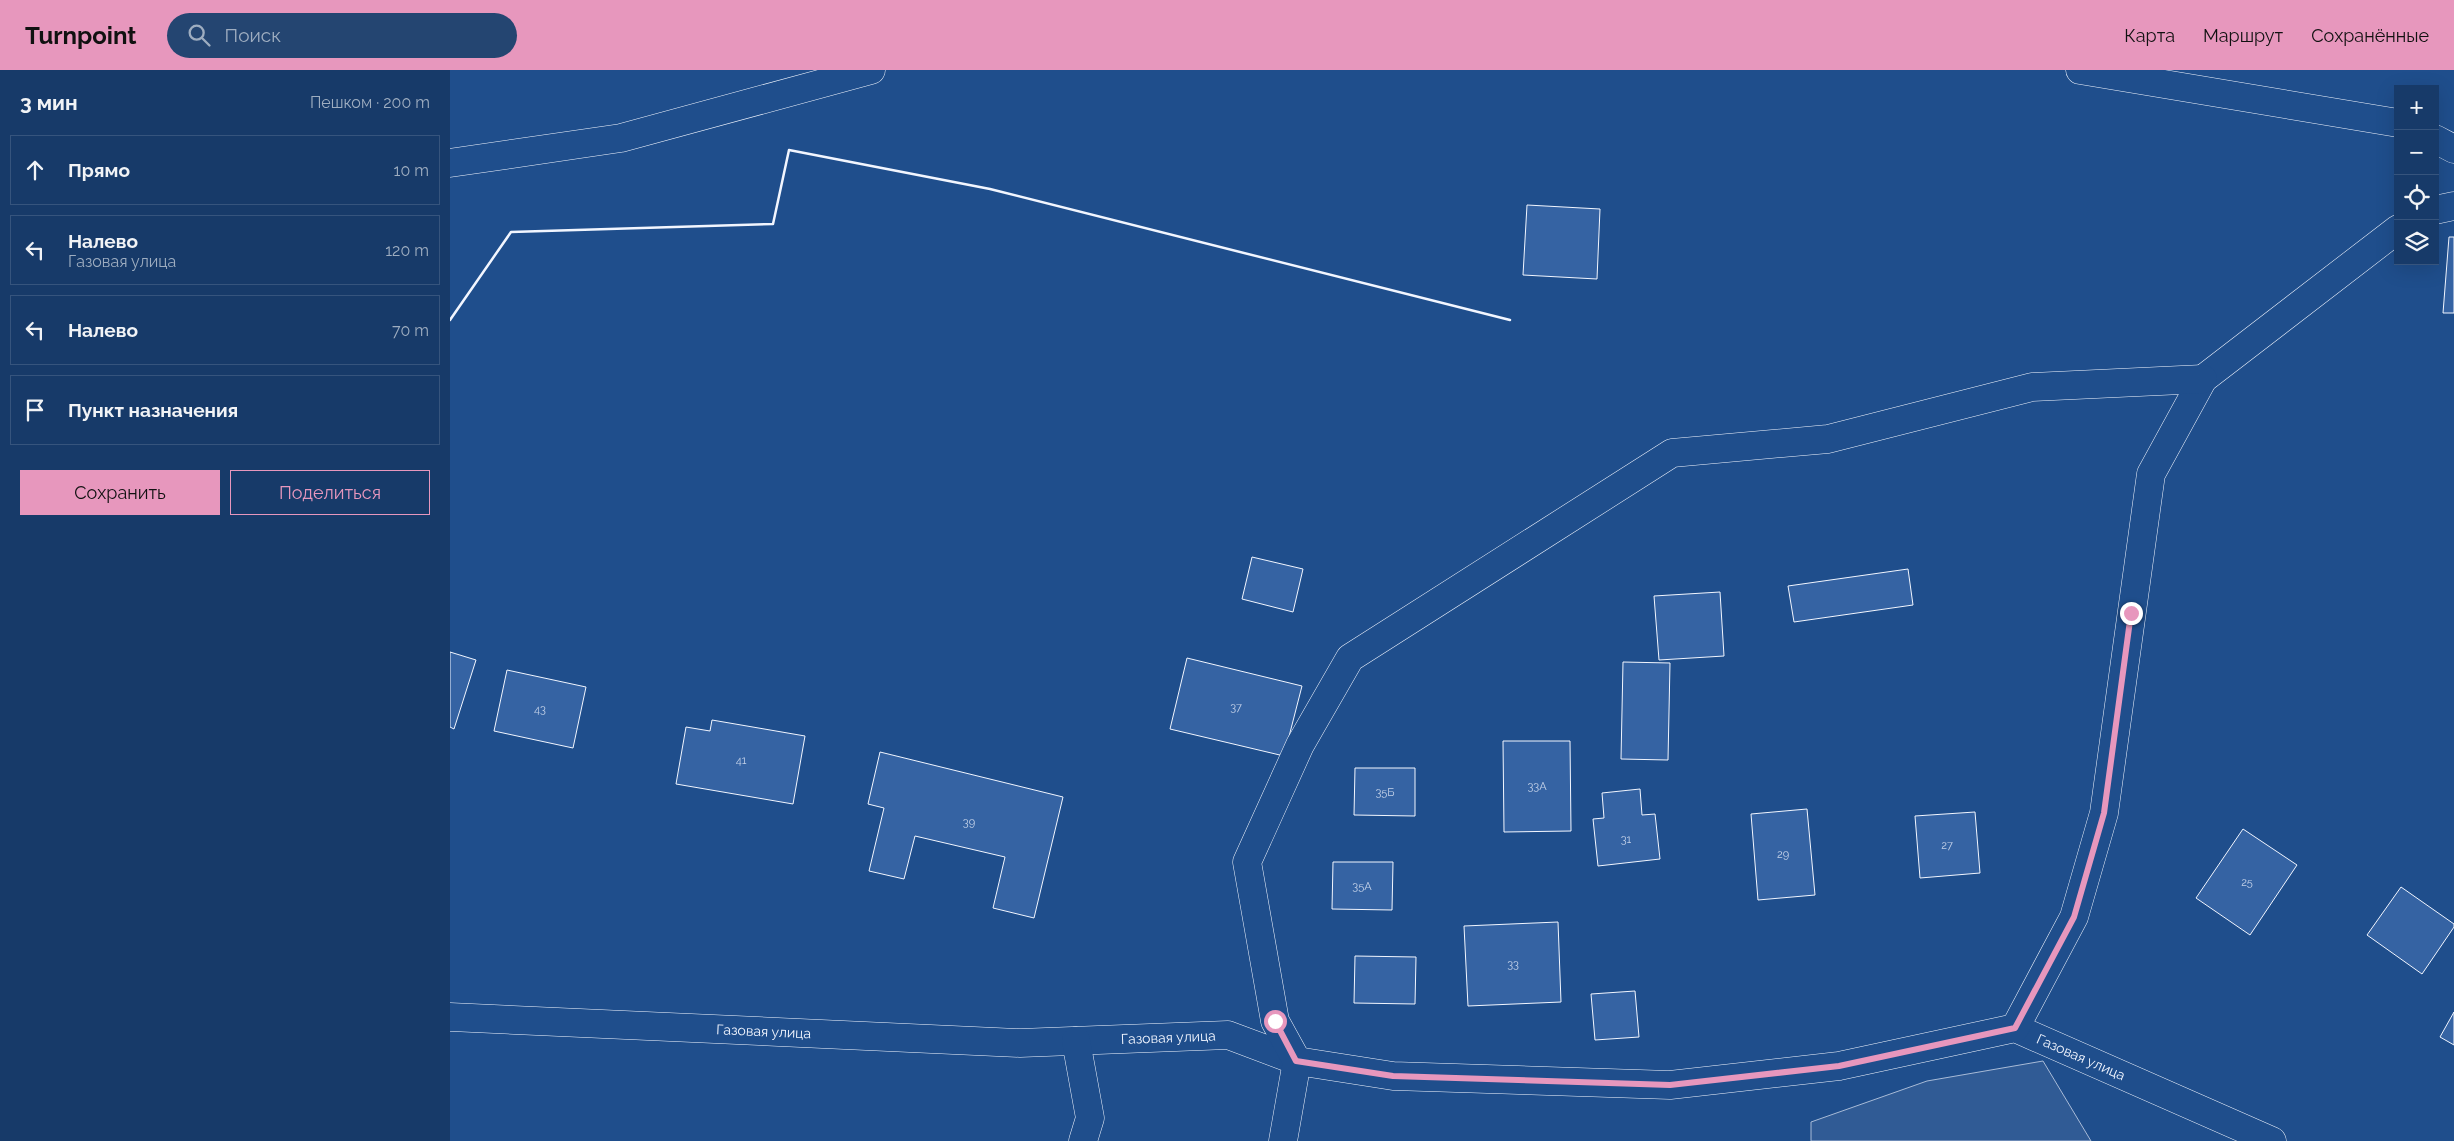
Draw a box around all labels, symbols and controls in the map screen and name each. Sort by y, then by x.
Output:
search box [167,13,517,58]
text: Turnpoint [25,21,137,50]
icon: search [185,21,213,49]
text: Поиск [225,24,281,46]
text: Карта [2124,25,2175,46]
text: Маршрут [2203,25,2283,46]
text: Сохранённые [2311,25,2429,46]
map controls [2394,85,2439,265]
button: + [2394,85,2439,130]
text: 3 мин [20,90,78,115]
text: Пешком · 200 m [310,93,430,112]
button: − [2394,130,2439,175]
icon: ahead [21,156,49,184]
text: Прямо [68,159,130,181]
text: 10 m [394,161,429,180]
button: locate [2394,175,2439,220]
button: layers [2394,220,2439,265]
text: Налево [68,230,138,252]
icon: left [21,236,49,264]
text: 120 m [385,241,429,260]
text: Газовая улица [68,252,176,271]
icon: left [21,316,49,344]
text: Налево [68,319,138,341]
text: 70 m [392,321,429,340]
icon: arrive [21,396,49,424]
text: Пункт назначения [68,399,238,421]
button: Сохранить [20,470,220,515]
button: Поделиться [230,470,430,515]
route end [2120,602,2143,625]
house number: 37 [1230,701,1242,714]
house number: 43 [534,703,546,716]
house number: 41 [736,754,747,767]
house number: 33А [1527,780,1547,793]
house number: 35Б [1375,786,1395,799]
house number: 39 [963,816,975,829]
house number: 31 [1621,833,1632,846]
house number: 27 [1941,839,1953,852]
house number: 29 [1777,848,1789,861]
house number: 25 [2241,876,2253,889]
house number: 35А [1352,880,1372,893]
house number: 33 [1507,958,1519,971]
route start [1264,1010,1287,1033]
street label: Газовая улица [716,1021,811,1041]
street label: Газовая улица [1121,1027,1216,1047]
street label: Газовая улица [2034,1031,2128,1083]

